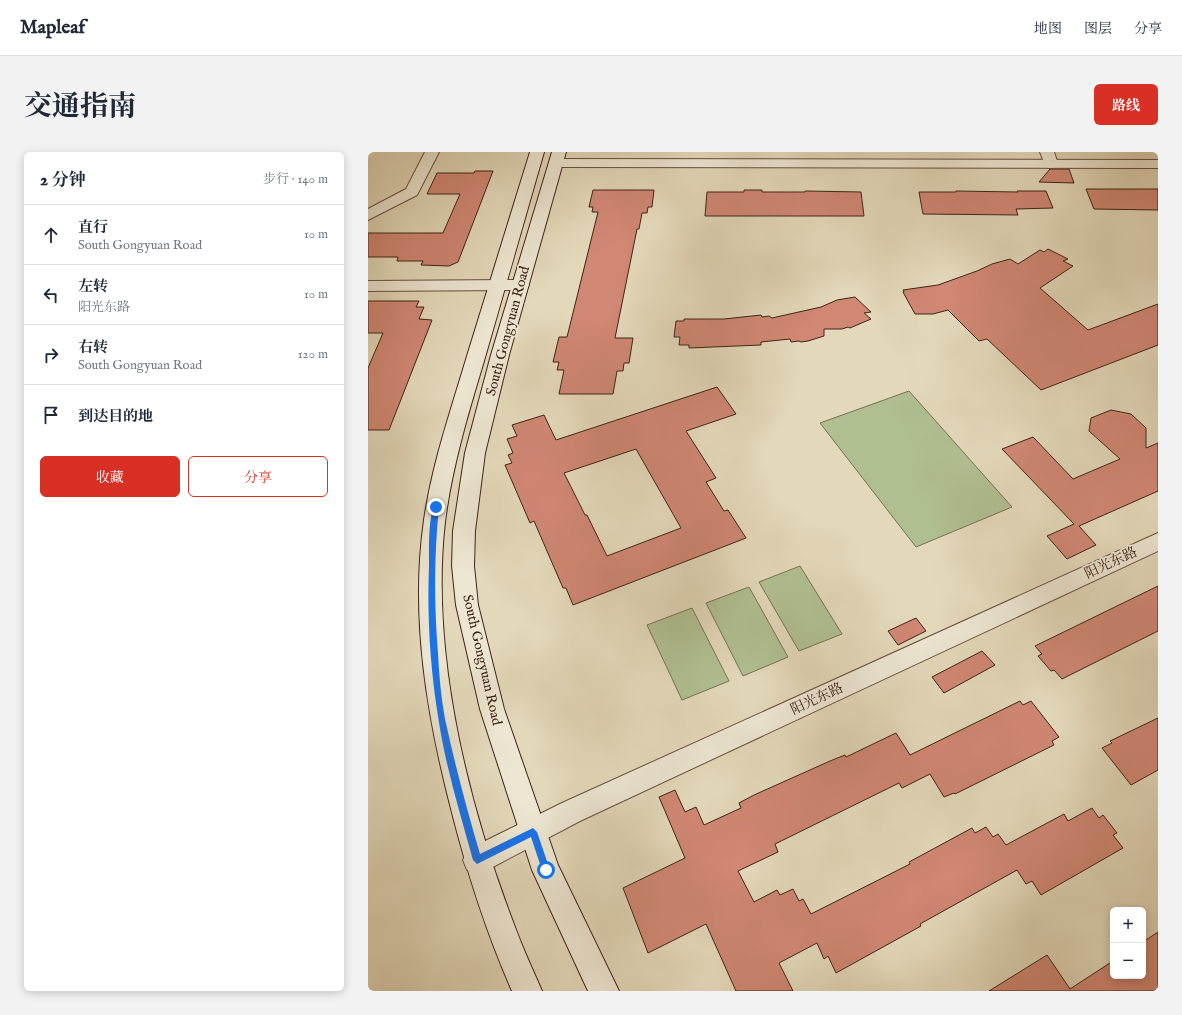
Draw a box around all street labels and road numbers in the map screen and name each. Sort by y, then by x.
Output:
street label: South Gongyuan Road [482,264,534,398]
street label: 阳光东路 [1082,543,1140,583]
street label: South Gongyuan Road [458,593,506,728]
street label: 阳光东路 [788,679,846,719]

